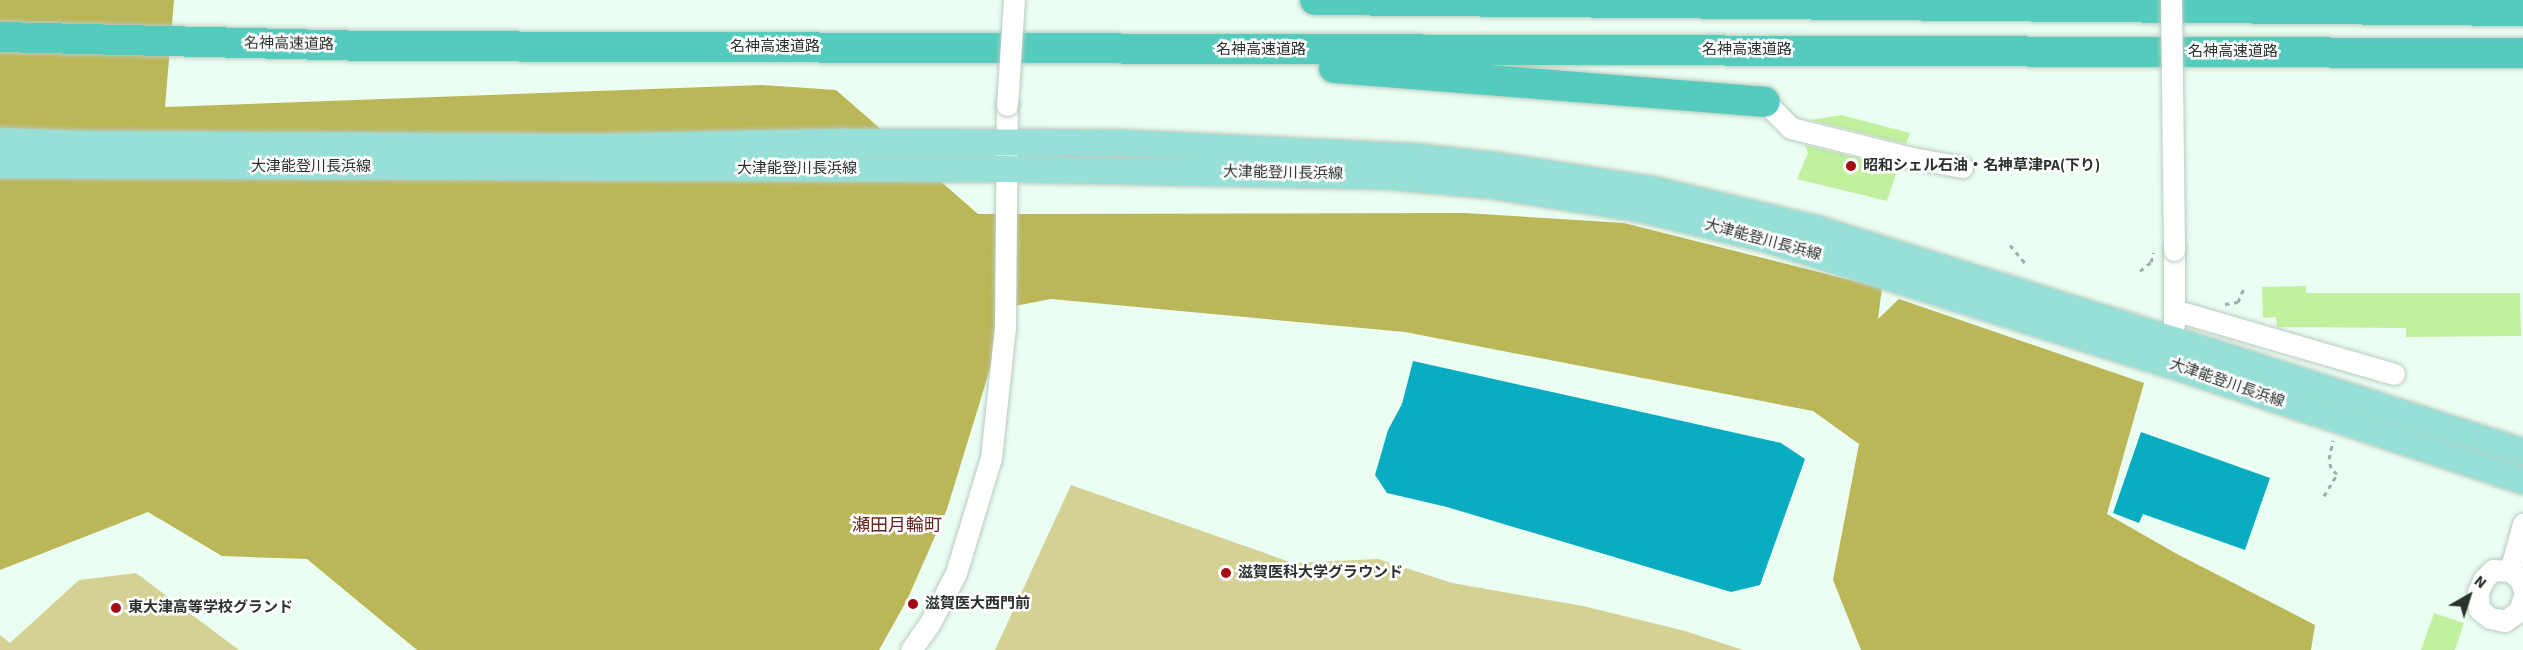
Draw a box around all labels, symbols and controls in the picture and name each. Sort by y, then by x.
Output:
street label: 名神高速道路 [244,34,334,54]
street label: 名神高速道路 [730,38,820,56]
street label: 名神高速道路 [1216,41,1306,59]
street label: 名神高速道路 [1702,41,1792,59]
street label: 名神高速道路 [2188,43,2278,61]
place label: 昭和シェル石油・名神草津PA(下り) [1863,157,2100,175]
street label: 大津能登川長浜線 [251,158,371,176]
marker: 昭和シェル石油・名神草津PA(下り) [1844,159,1858,173]
street label: 大津能登川長浜線 [737,160,857,178]
street label: 大津能登川長浜線 [1223,163,1343,183]
street label: 大津能登川長浜線 [1703,216,1823,264]
street label: 大津能登川長浜線 [2167,355,2287,411]
district label: 瀬田月輪町 [852,515,942,537]
place label: 滋賀医科大学グラウンド [1238,564,1403,582]
marker: 滋賀医科大学グラウンド [1219,566,1233,580]
north arrow [2439,566,2499,626]
text: N [2469,570,2491,594]
place label: 滋賀医大西門前 [925,595,1030,613]
marker: 滋賀医大西門前 [906,597,920,611]
place label: 東大津高等学校グランド [128,599,293,617]
marker: 東大津高等学校グランド [109,601,123,615]

